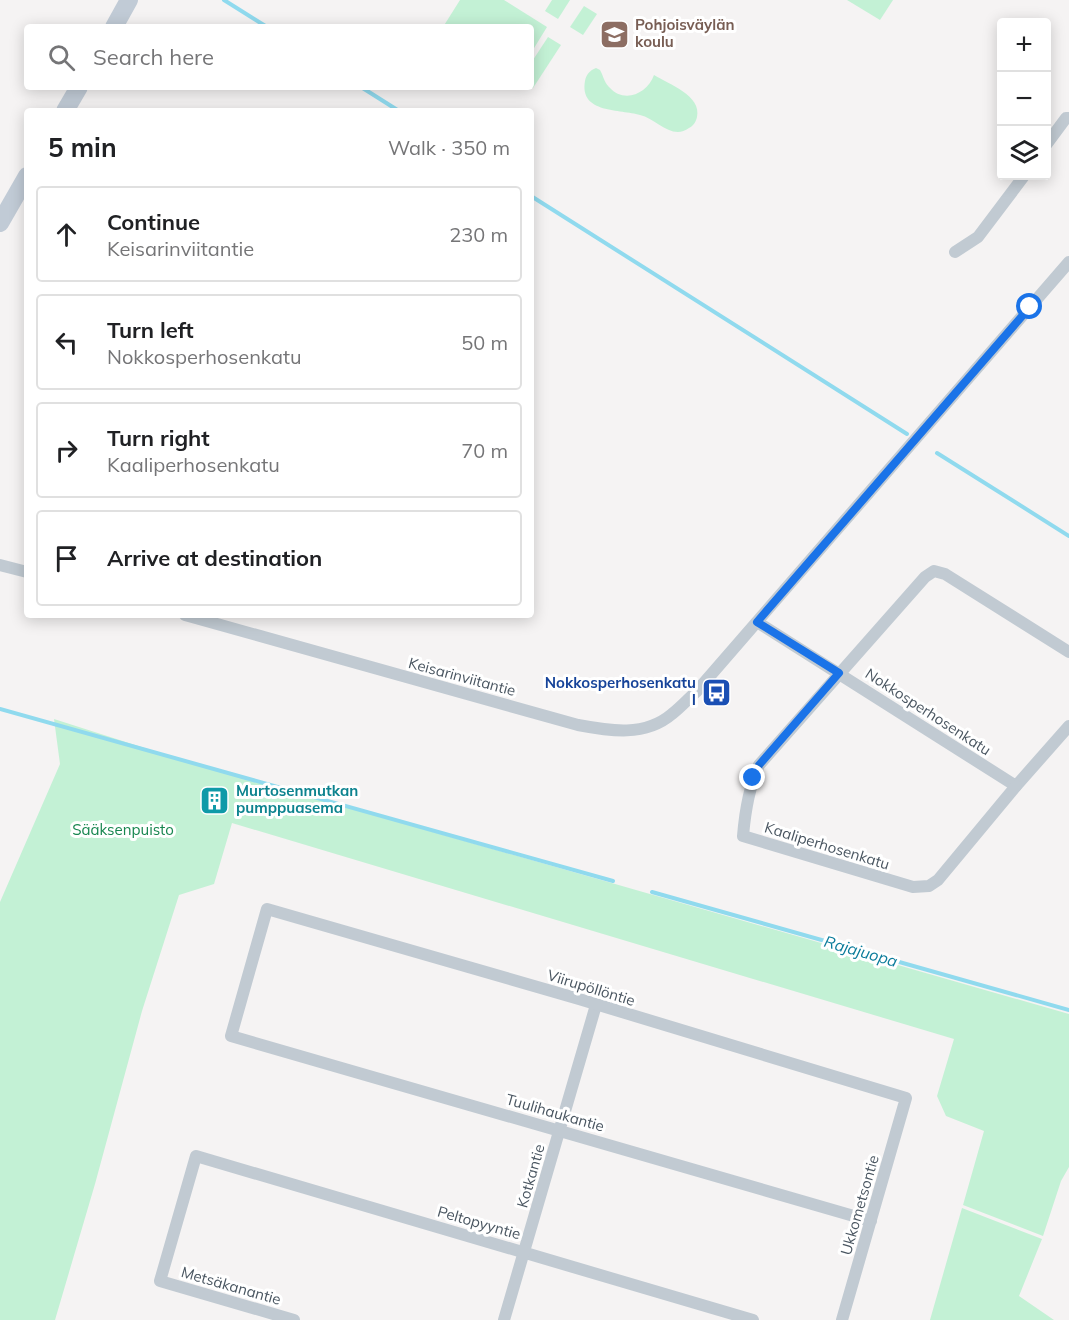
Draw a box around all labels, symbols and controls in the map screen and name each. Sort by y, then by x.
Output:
place label: Pohjoisväylän koulu [635,15,734,51]
school or university icon: Pohjoisväylän koulu [598,18,630,50]
map controls [997,18,1051,180]
button: + [997,18,1051,72]
search box [24,24,534,90]
icon: search [45,41,78,74]
text: Search here [93,43,214,71]
button: − [997,72,1051,126]
button: layers [997,126,1051,180]
text: 5 min [48,131,117,164]
text: Walk · 350 m [388,135,510,160]
text: Continue [107,208,200,236]
icon: ahead [50,218,83,251]
text: 230 m [449,222,508,247]
text: Keisarinviitantie [107,236,254,261]
route start [1016,293,1042,319]
text: Turn left [107,316,194,344]
icon: left [50,326,83,359]
text: 50 m [461,330,508,355]
text: Nokkosperhosenkatu [107,344,302,369]
text: Turn right [107,424,210,452]
icon: right [50,434,83,467]
text: 70 m [461,438,508,463]
text: Kaaliperhosenkatu [107,452,280,477]
icon: arrive [50,542,83,575]
text: Arrive at destination [107,544,322,572]
street label: Keisarinviitantie [406,653,518,700]
street label: Nokkosperhosenkatu [862,664,995,759]
place label: Nokkosperhosenkatu I [545,673,696,709]
bus stop icon: Nokkosperhosenkatu I [701,676,733,708]
route end [739,764,765,790]
place label: Murtosenmutkan pumppuasema [236,781,358,817]
building icon: Murtosenmutkan pumppuasema [199,784,231,816]
street label: Kaaliperhosenkatu [762,817,892,874]
park label: Sääksenpuisto [72,820,174,839]
water label: Rajajuopa [822,931,900,971]
street label: Viirupöllöntie [545,965,637,1010]
street label: Tuulihaukantie [504,1089,606,1136]
street label: Kotkantie [512,1142,549,1210]
street label: Ukkometsontie [836,1153,883,1257]
street label: Peltopyyntie [435,1202,523,1243]
street label: Metsäkanantie [179,1262,283,1309]

